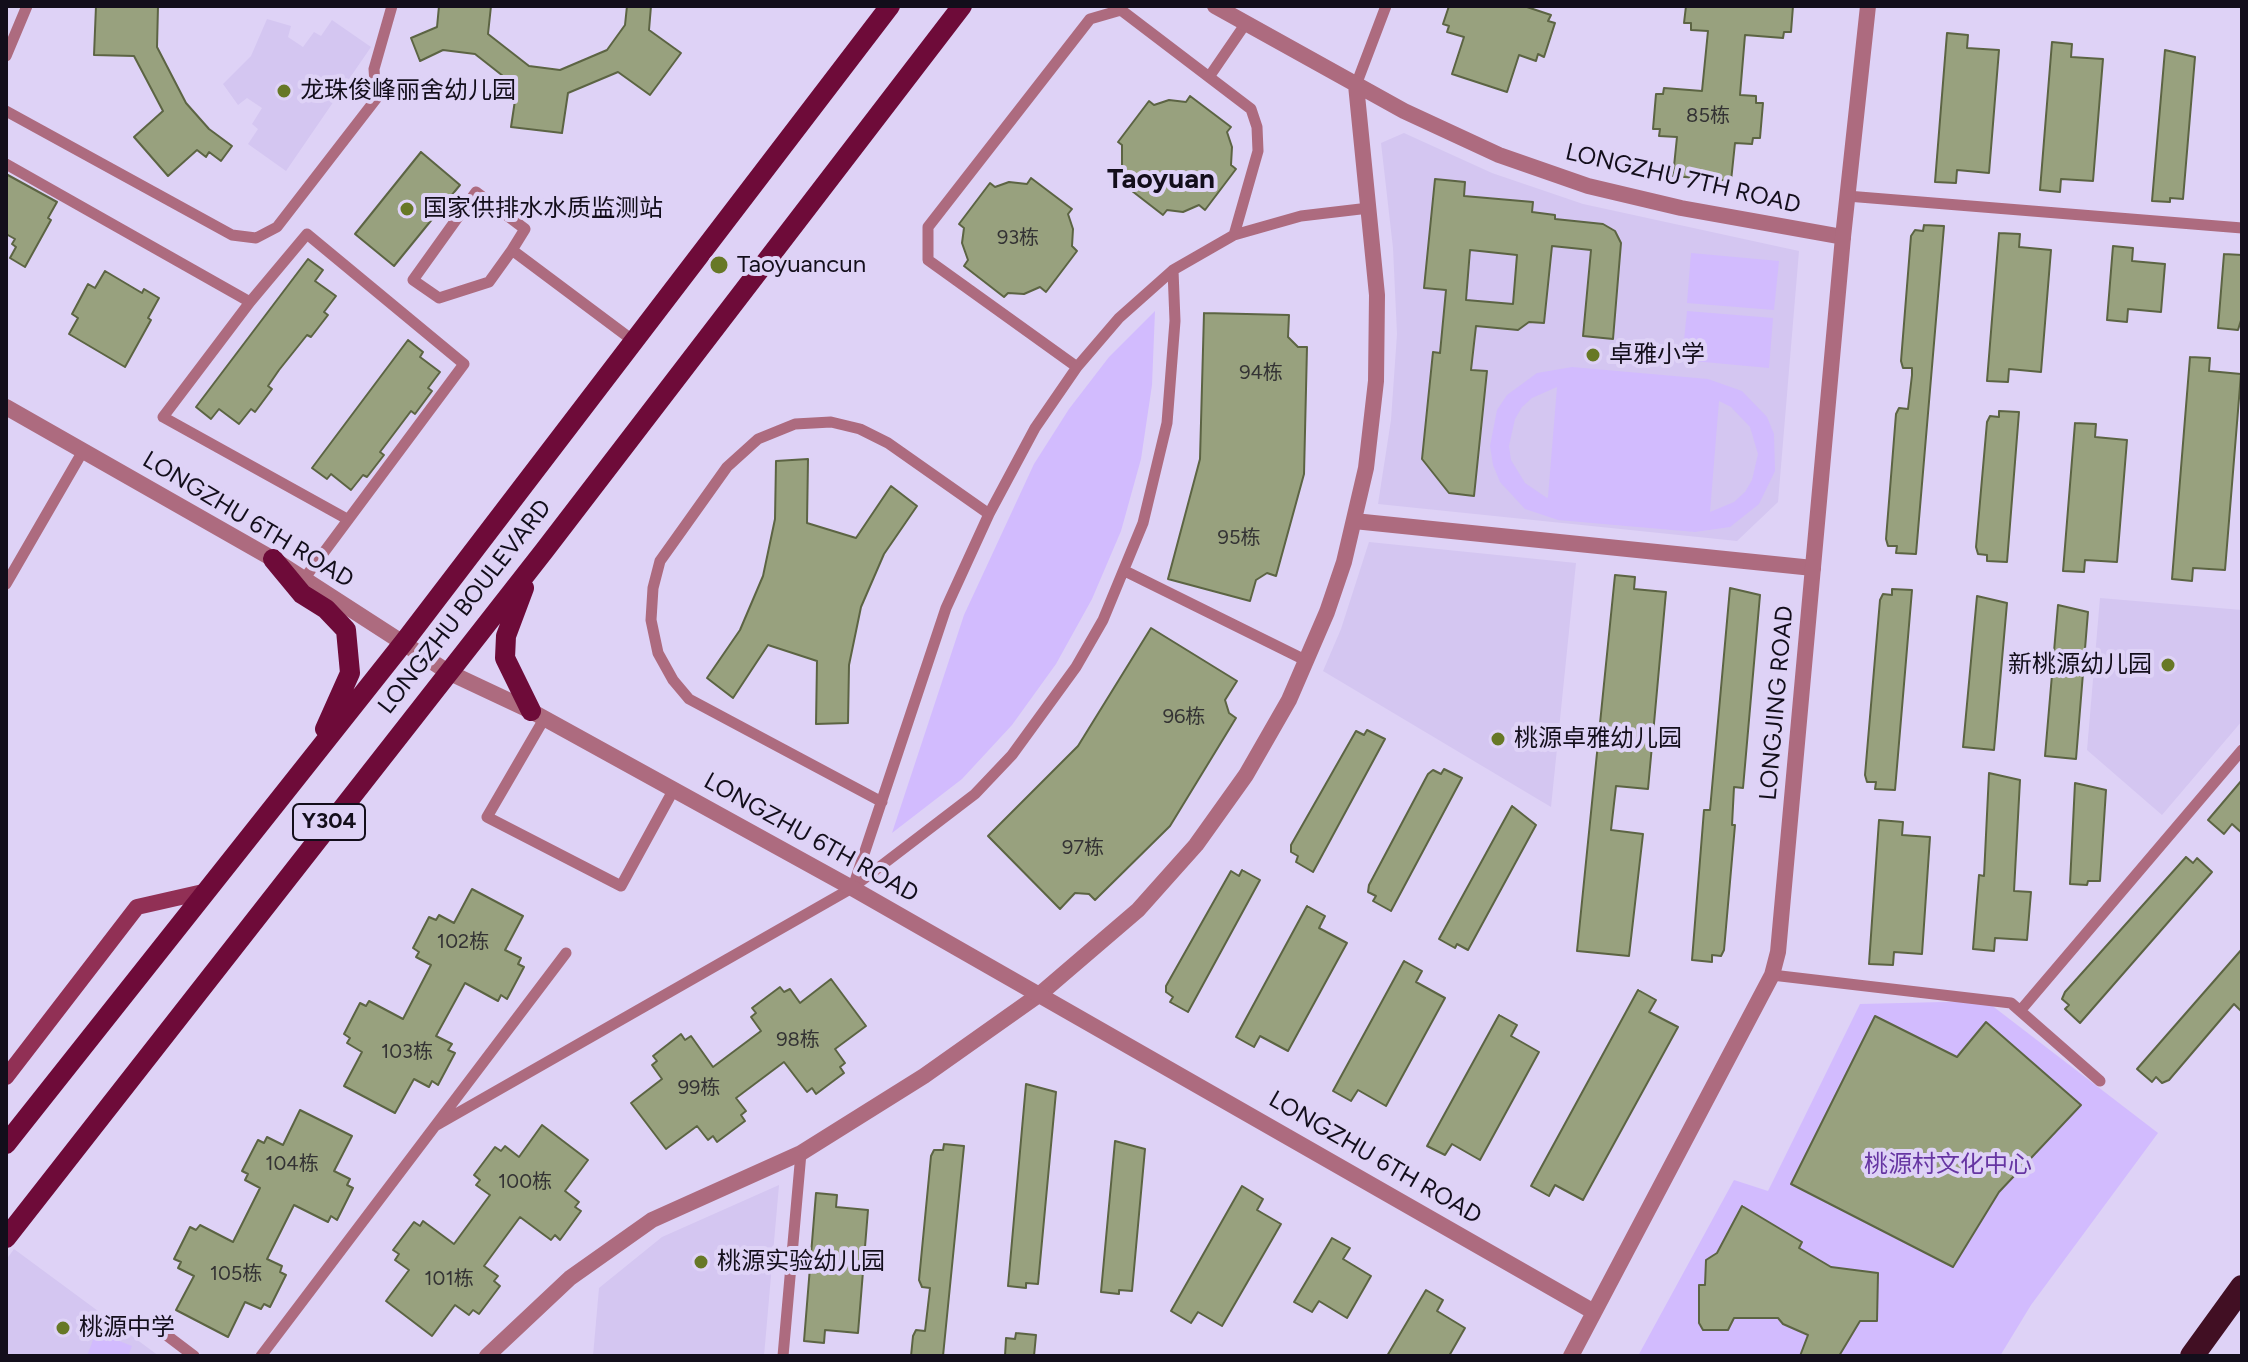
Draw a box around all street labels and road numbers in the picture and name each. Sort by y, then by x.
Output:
street label: LONGZHU 7TH ROAD [1563,138,1803,220]
street label: LONGZHU 6TH ROAD [137,446,359,594]
street label: LONGZHU BOULEVARD [372,494,558,720]
street label: LONGJING ROAD [1754,604,1800,802]
street label: LONGZHU 6TH ROAD [699,767,923,909]
road number: Y304 [293,804,365,840]
street label: LONGZHU 6TH ROAD [1263,1085,1487,1231]

